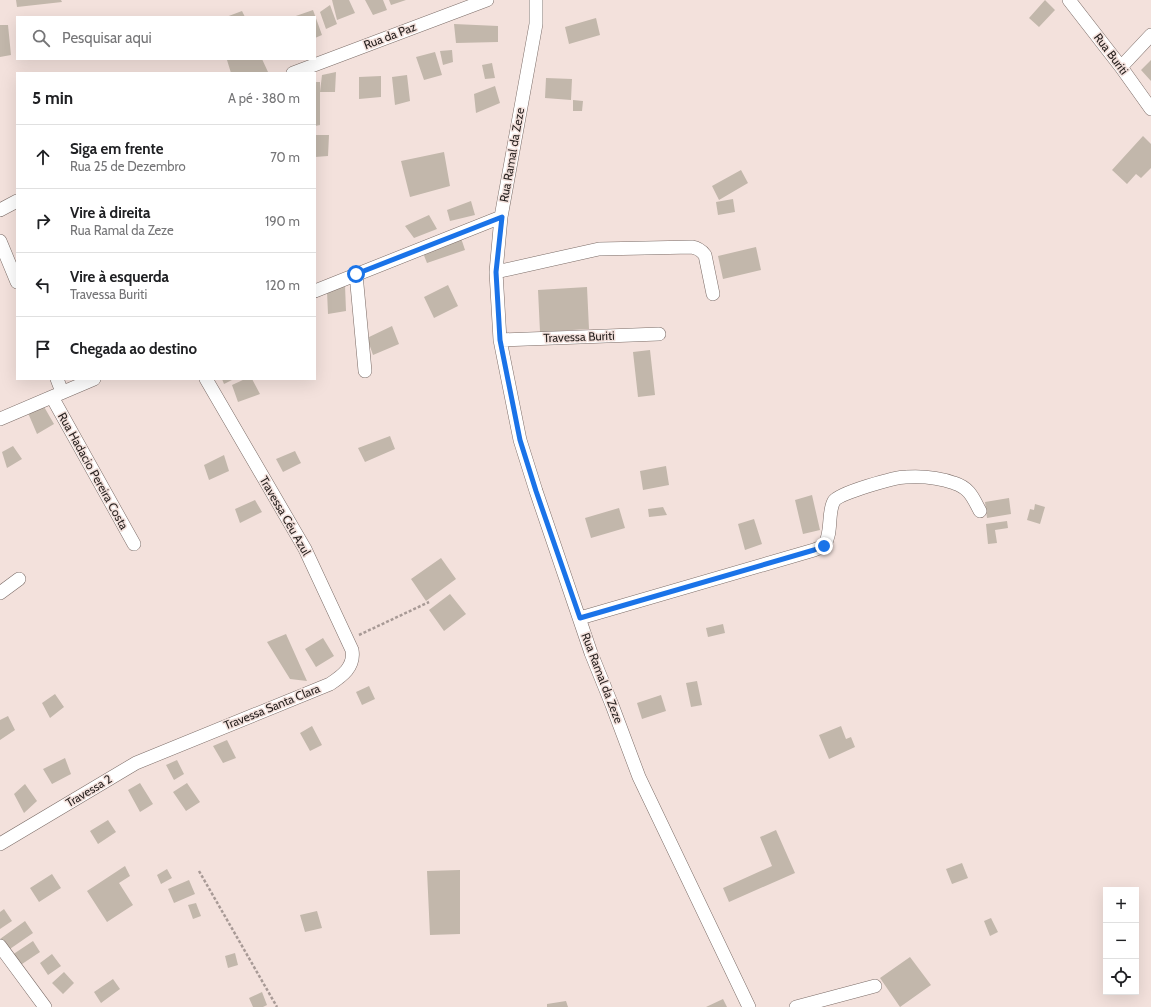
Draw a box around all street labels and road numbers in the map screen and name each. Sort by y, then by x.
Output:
street label: Rua da Paz [361,19,419,52]
street label: Rua Buriti [1091,30,1132,77]
street label: Rua Ramal da Zeze [496,106,527,203]
street label: Travessa Buriti [543,328,615,345]
street label: Rua Hadacio Pereira Costa [55,410,132,532]
street label: Travessa Céu Azul [257,473,314,558]
street label: Rua Ramal da Zeze [578,630,627,725]
street label: Travessa Santa Clara [222,680,322,733]
street label: Travessa 2 [63,771,115,810]

